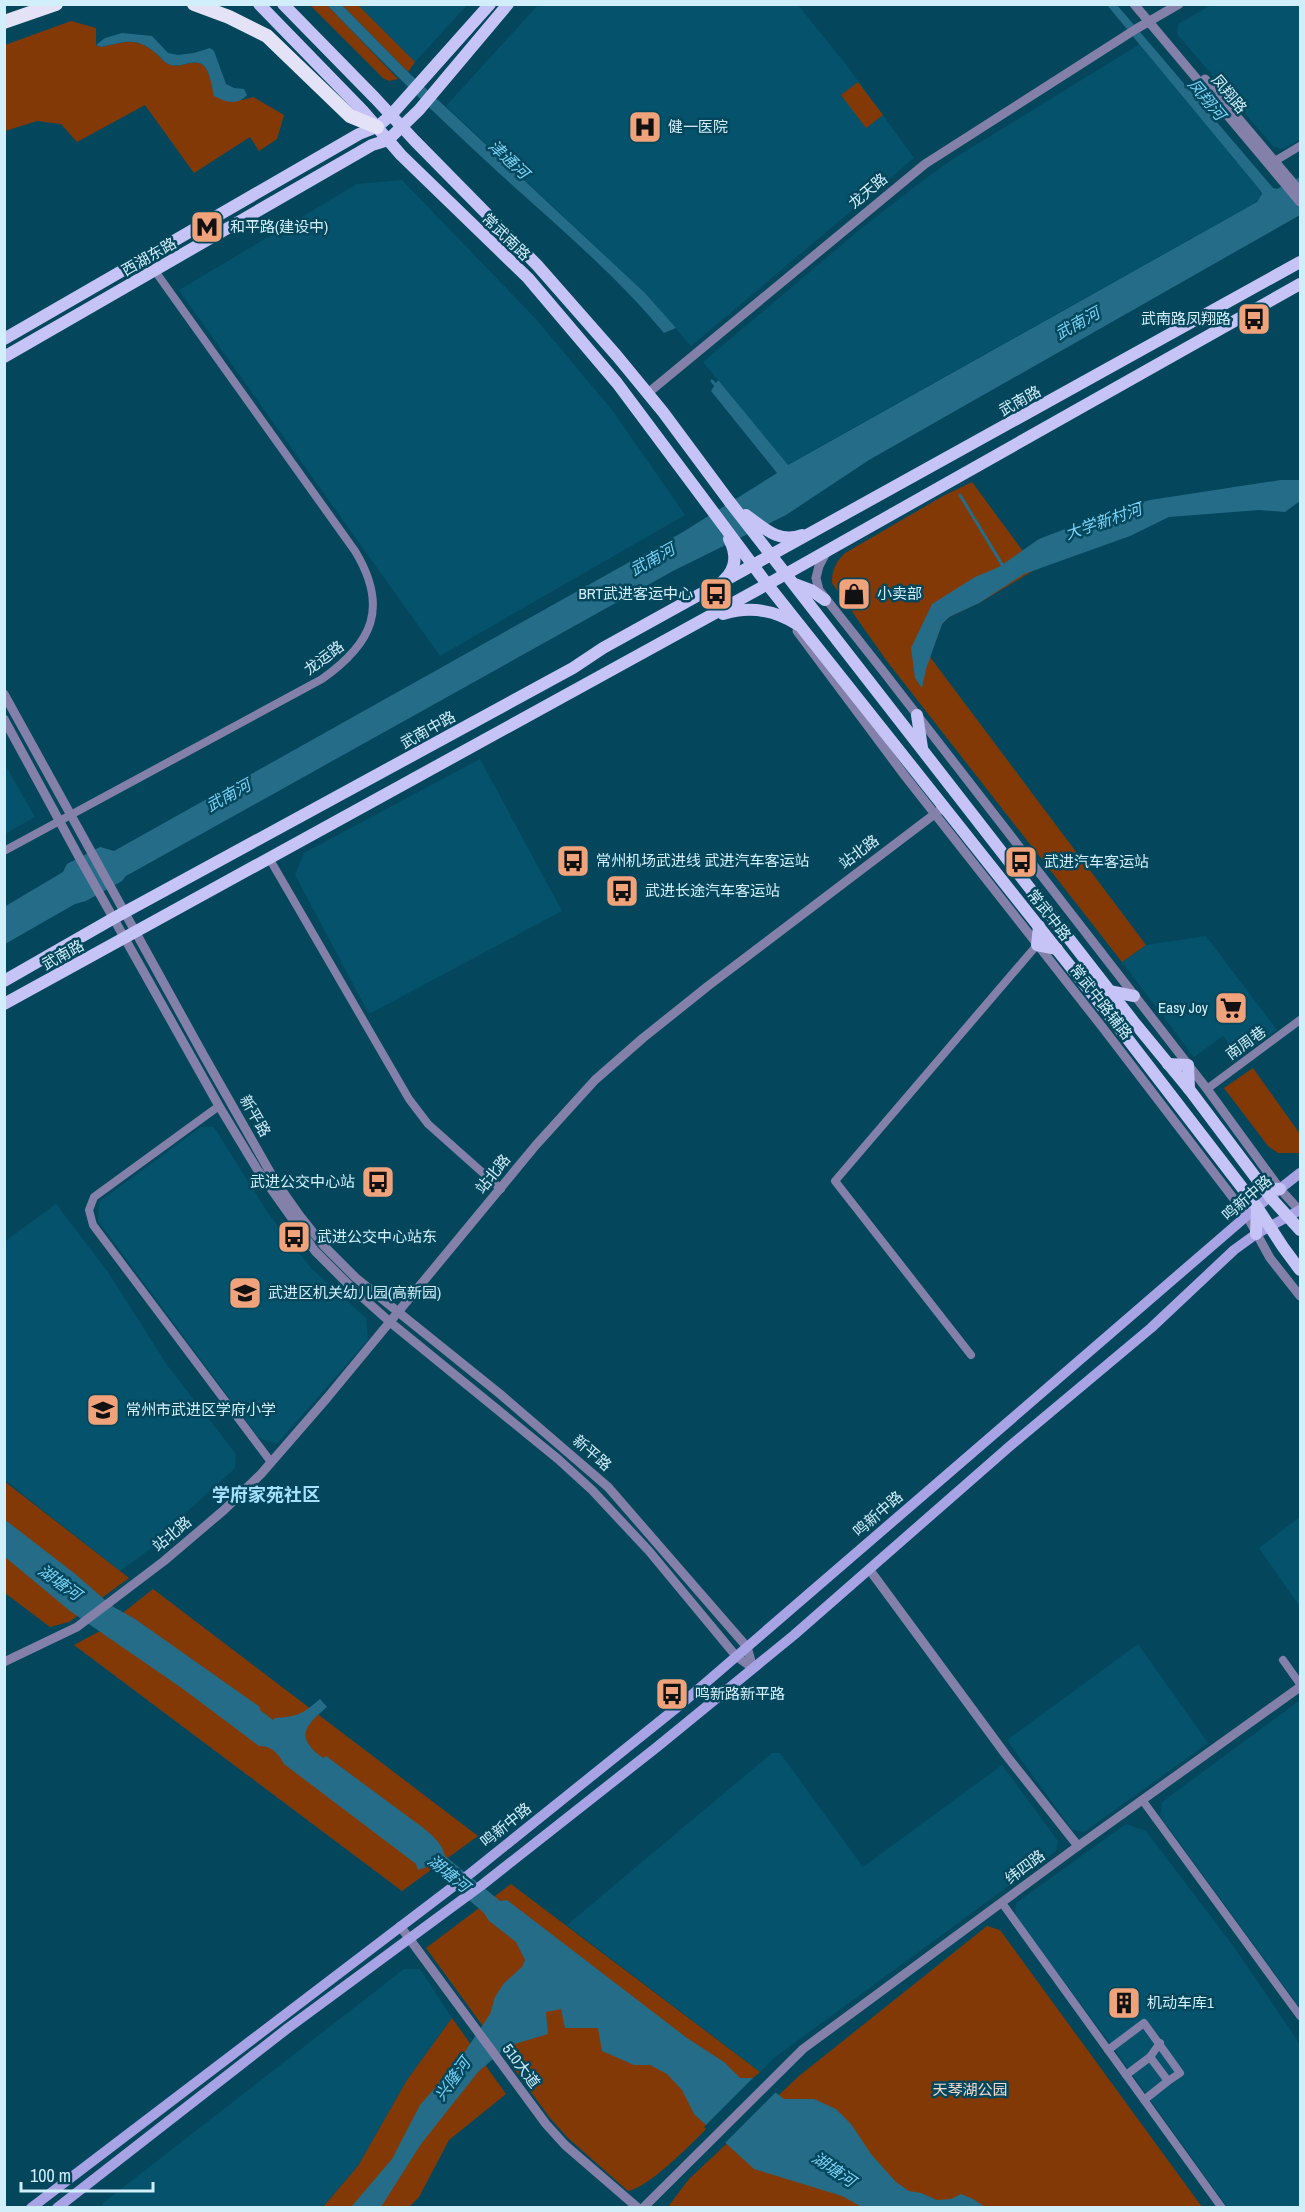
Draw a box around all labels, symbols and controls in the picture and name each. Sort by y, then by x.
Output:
street label: 凤翔路 [1207,70,1252,118]
water label: 凤翔河 [1183,74,1233,127]
hospital icon: 健一医院 [627,109,663,145]
place label: 健一医院 [668,116,728,137]
water label: 津通河 [484,135,536,185]
street label: 龙天路 [844,168,892,213]
street label: 常武南路 [477,208,535,265]
metro station icon: 和平路(建设中) [189,209,225,245]
place label: 和平路(建设中) [230,216,328,237]
street label: 西湖东路 [118,232,180,281]
water label: 武南河 [1051,300,1106,344]
bus stop icon: 武南路凤翔路 [1236,301,1272,337]
place label: 武南路凤翔路 [1141,308,1231,329]
street label: 武南路 [995,380,1045,421]
water label: 大学新村河 [1062,497,1147,544]
water label: 武南河 [626,536,681,580]
bus stop icon: BRT武进客运中心 [698,576,734,612]
shop icon: 小卖部 [836,576,872,612]
place label: BRT武进客运中心 [579,583,693,604]
place label: 小卖部 [877,583,922,604]
street label: 龙运路 [299,636,348,680]
street label: 武南中路 [396,706,459,753]
water label: 武南河 [202,772,257,816]
street label: 站北路 [834,830,883,874]
bus stop icon: 常州机场武进线 武进汽车客运站 [555,843,591,879]
bus stop icon: 武进汽车客运站 [1003,844,1039,880]
place label: 常州机场武进线 武进汽车客运站 [596,850,809,871]
place label: 武进汽车客运站 [1044,851,1149,872]
bus stop icon: 武进长途汽车客运站 [604,873,640,909]
place label: 武进长途汽车客运站 [645,880,780,901]
street label: 常武中路 [1023,885,1076,945]
street label: 武南路 [38,934,88,975]
street label: 常武中路辅路 [1065,960,1137,1044]
supermarket icon: Easy Joy [1213,990,1249,1026]
place label: Easy Joy [1158,997,1209,1018]
street label: 南周巷 [1221,1021,1270,1064]
street label: 新平路 [235,1091,276,1140]
street label: 站北路 [470,1150,515,1198]
bus stop icon: 武进公交中心站 [360,1164,396,1200]
street label: 鸣新中路 [1217,1170,1276,1225]
place label: 武进公交中心站 [250,1171,355,1192]
bus stop icon: 武进公交中心站东 [276,1219,312,1255]
place label: 武进公交中心站东 [317,1226,437,1247]
school or university icon: 武进区机关幼儿园(高新园) [227,1275,263,1311]
place label: 武进区机关幼儿园(高新园) [268,1282,441,1303]
school or university icon: 常州市武进区学府小学 [85,1392,121,1428]
place label: 常州市武进区学府小学 [126,1399,276,1420]
street label: 新平路 [568,1430,616,1475]
district label: 学府家苑社区 [212,1482,320,1507]
street label: 鸣新中路 [848,1486,907,1541]
street label: 站北路 [148,1511,196,1556]
water label: 湖塘河 [34,1559,88,1607]
bus stop icon: 鸣新路新平路 [654,1676,690,1712]
place label: 鸣新路新平路 [695,1683,785,1704]
street label: 鸣新中路 [476,1798,536,1852]
street label: 纬四路 [1000,1845,1049,1889]
water label: 湖塘河 [423,1849,477,1899]
building icon: 机动车库1 [1106,1985,1142,2021]
place label: 机动车库1 [1147,1992,1214,2013]
street label: 510大道 [498,2039,545,2092]
water label: 兴隆河 [429,2051,477,2105]
park label: 天琴湖公园 [932,2079,1008,2100]
water label: 湖塘河 [808,2146,863,2193]
scale bar [21,2155,153,2193]
text: 100 m [30,2163,71,2188]

